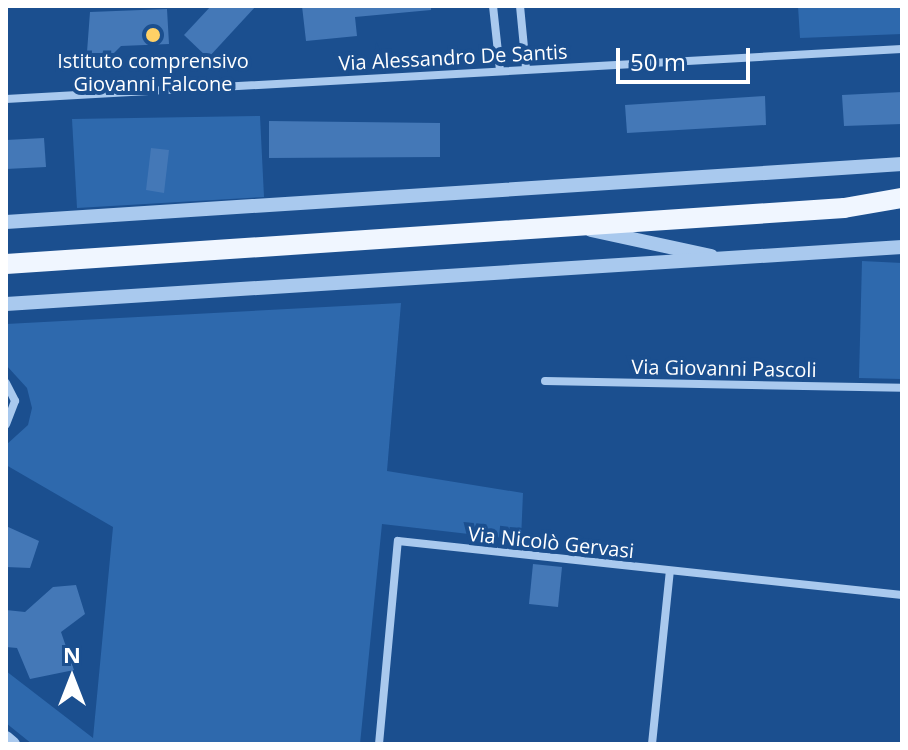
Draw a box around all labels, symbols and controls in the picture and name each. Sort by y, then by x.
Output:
marker: Istituto comprensivo Giovanni Falcone [144,26,162,44]
scale bar [620,32,754,82]
street label: Via Alessandro De Santis [338,39,568,75]
text: 50 m [630,45,686,78]
place label: Istituto comprensivo Giovanni Falcone [57,48,249,95]
street label: Via Giovanni Pascoli [631,354,817,382]
street label: Via Nicolò Gervasi [467,521,635,563]
north arrow [32,638,112,718]
text: N [63,639,81,669]

